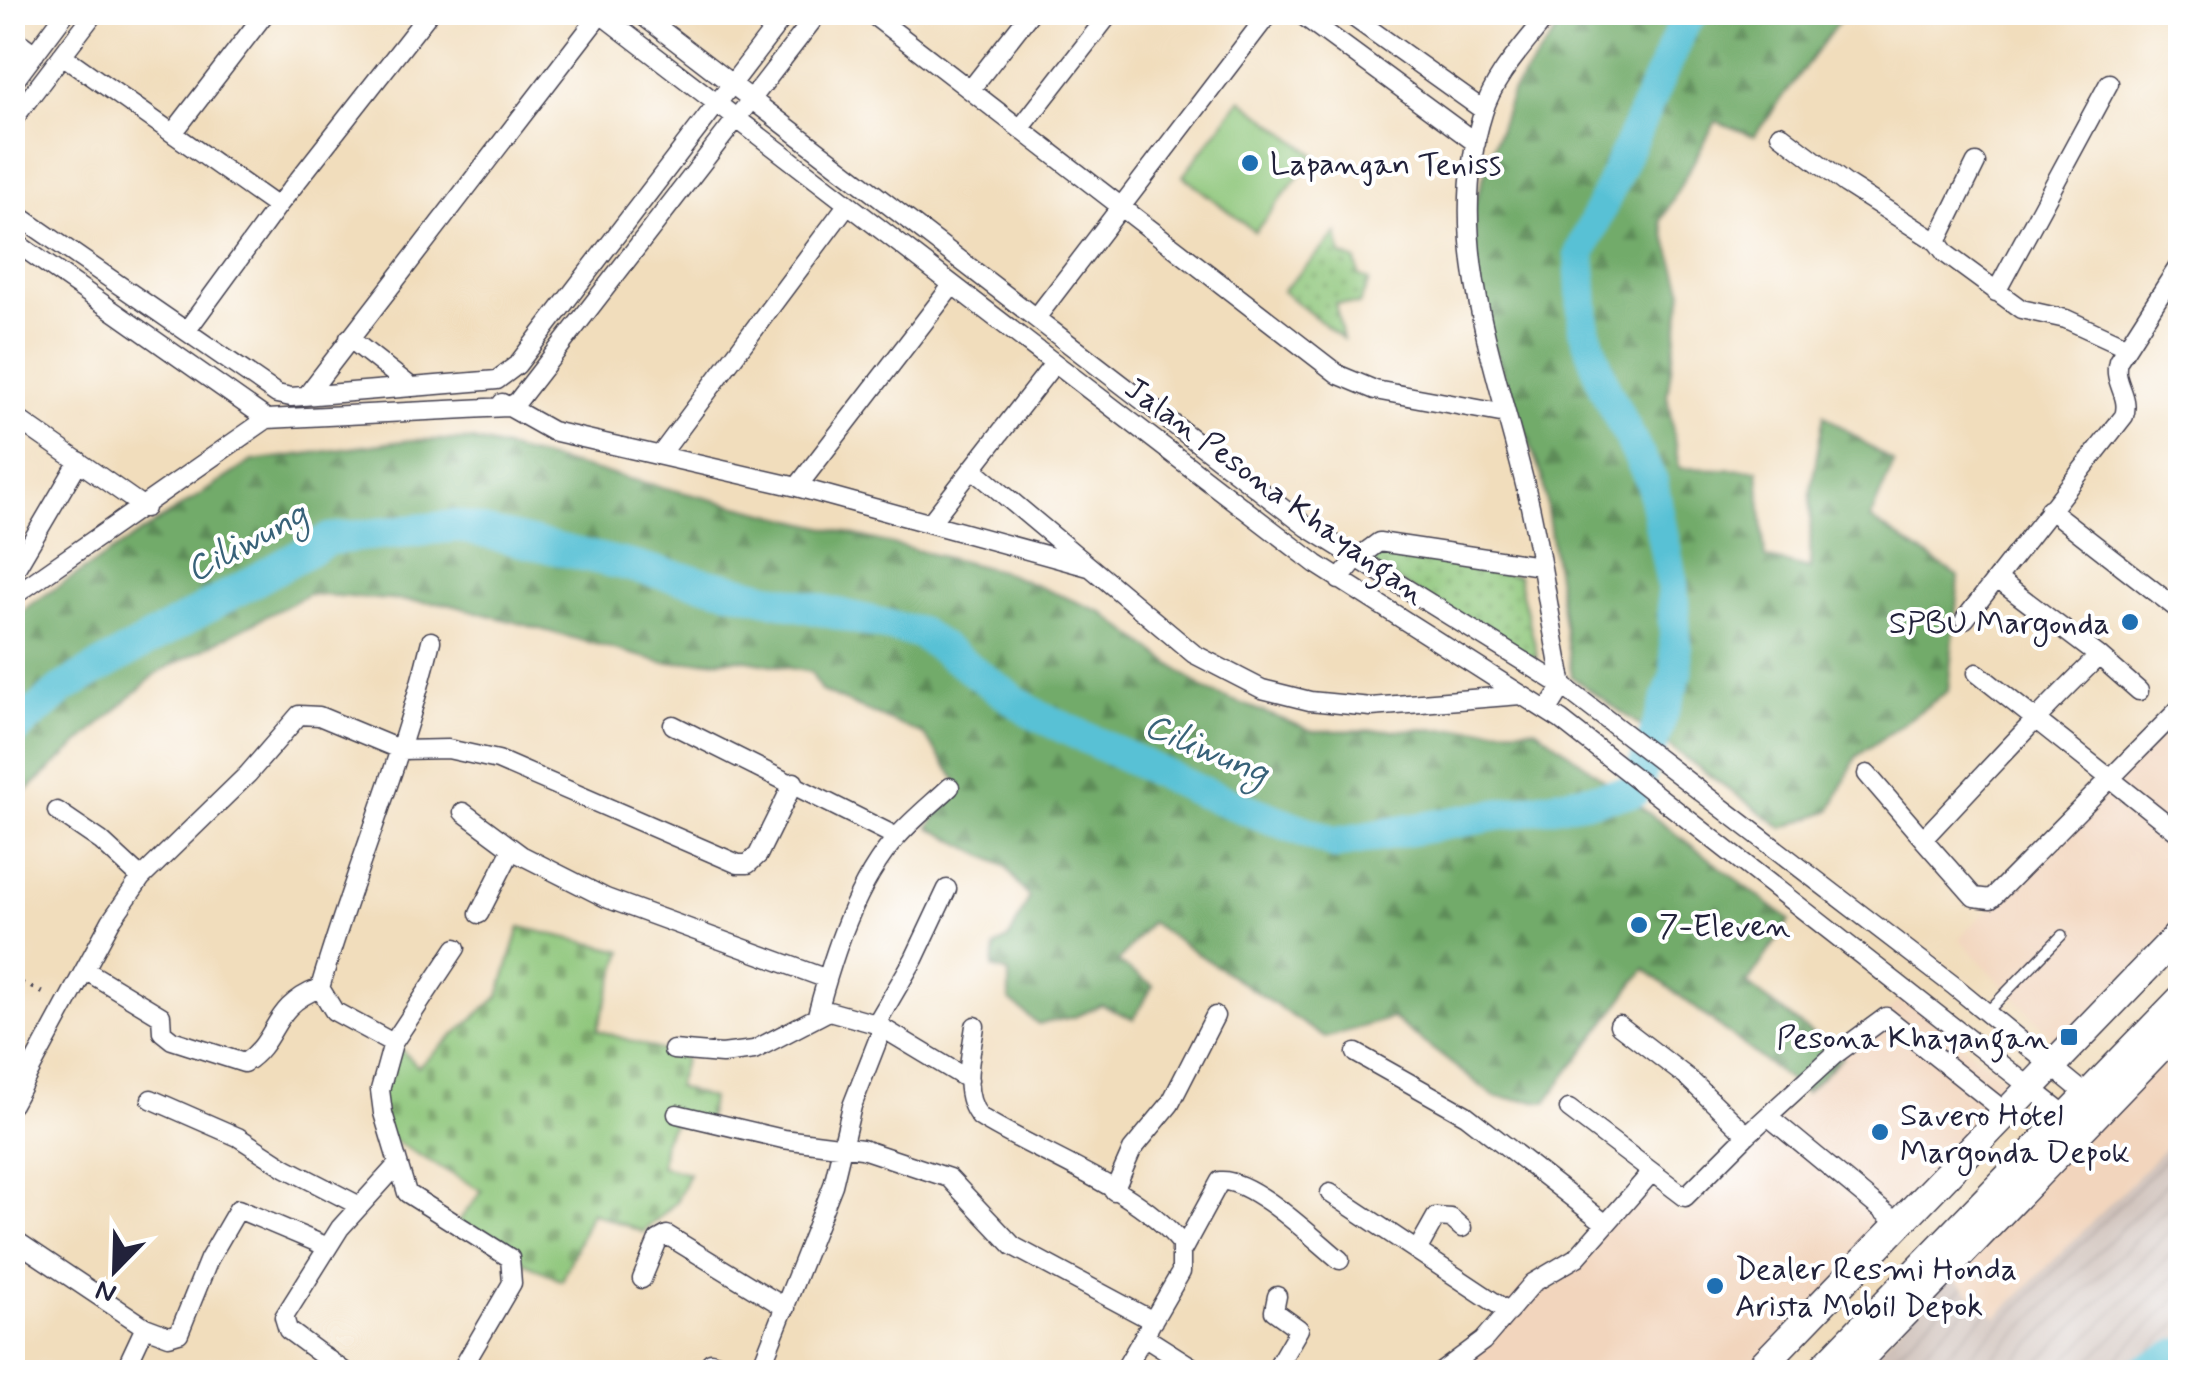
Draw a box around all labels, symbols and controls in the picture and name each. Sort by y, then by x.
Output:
place label: Lapangan Teniss [1270,144,1501,186]
marker: Lapangan Teniss [1239,152,1261,174]
street label: Jalan Pesona Khayangan [1114,368,1434,618]
water label: Ciliwung [178,491,319,596]
place label: SPBU Margonda [1889,603,2110,647]
marker: SPBU Margonda [2119,611,2141,633]
water label: Ciliwung [1136,703,1277,800]
place label: 7-Eleven [1659,906,1791,948]
marker: 7-Eleven [1628,914,1650,936]
place label: Pesona Khayangan [1776,1018,2049,1063]
marker: Pesona Khayangan [2058,1026,2080,1048]
place label: Savero Hotel Margonda Depok [1900,1095,2130,1176]
marker: Savero Hotel Margonda Depok [1869,1121,1891,1143]
north arrow [65,1220,165,1320]
place label: Dealer Resmi Honda Arista Mobil Depok [1735,1249,2017,1328]
text: N [90,1270,122,1311]
marker: Dealer Resmi Honda Arista Mobil Depok [1704,1275,1726,1297]

